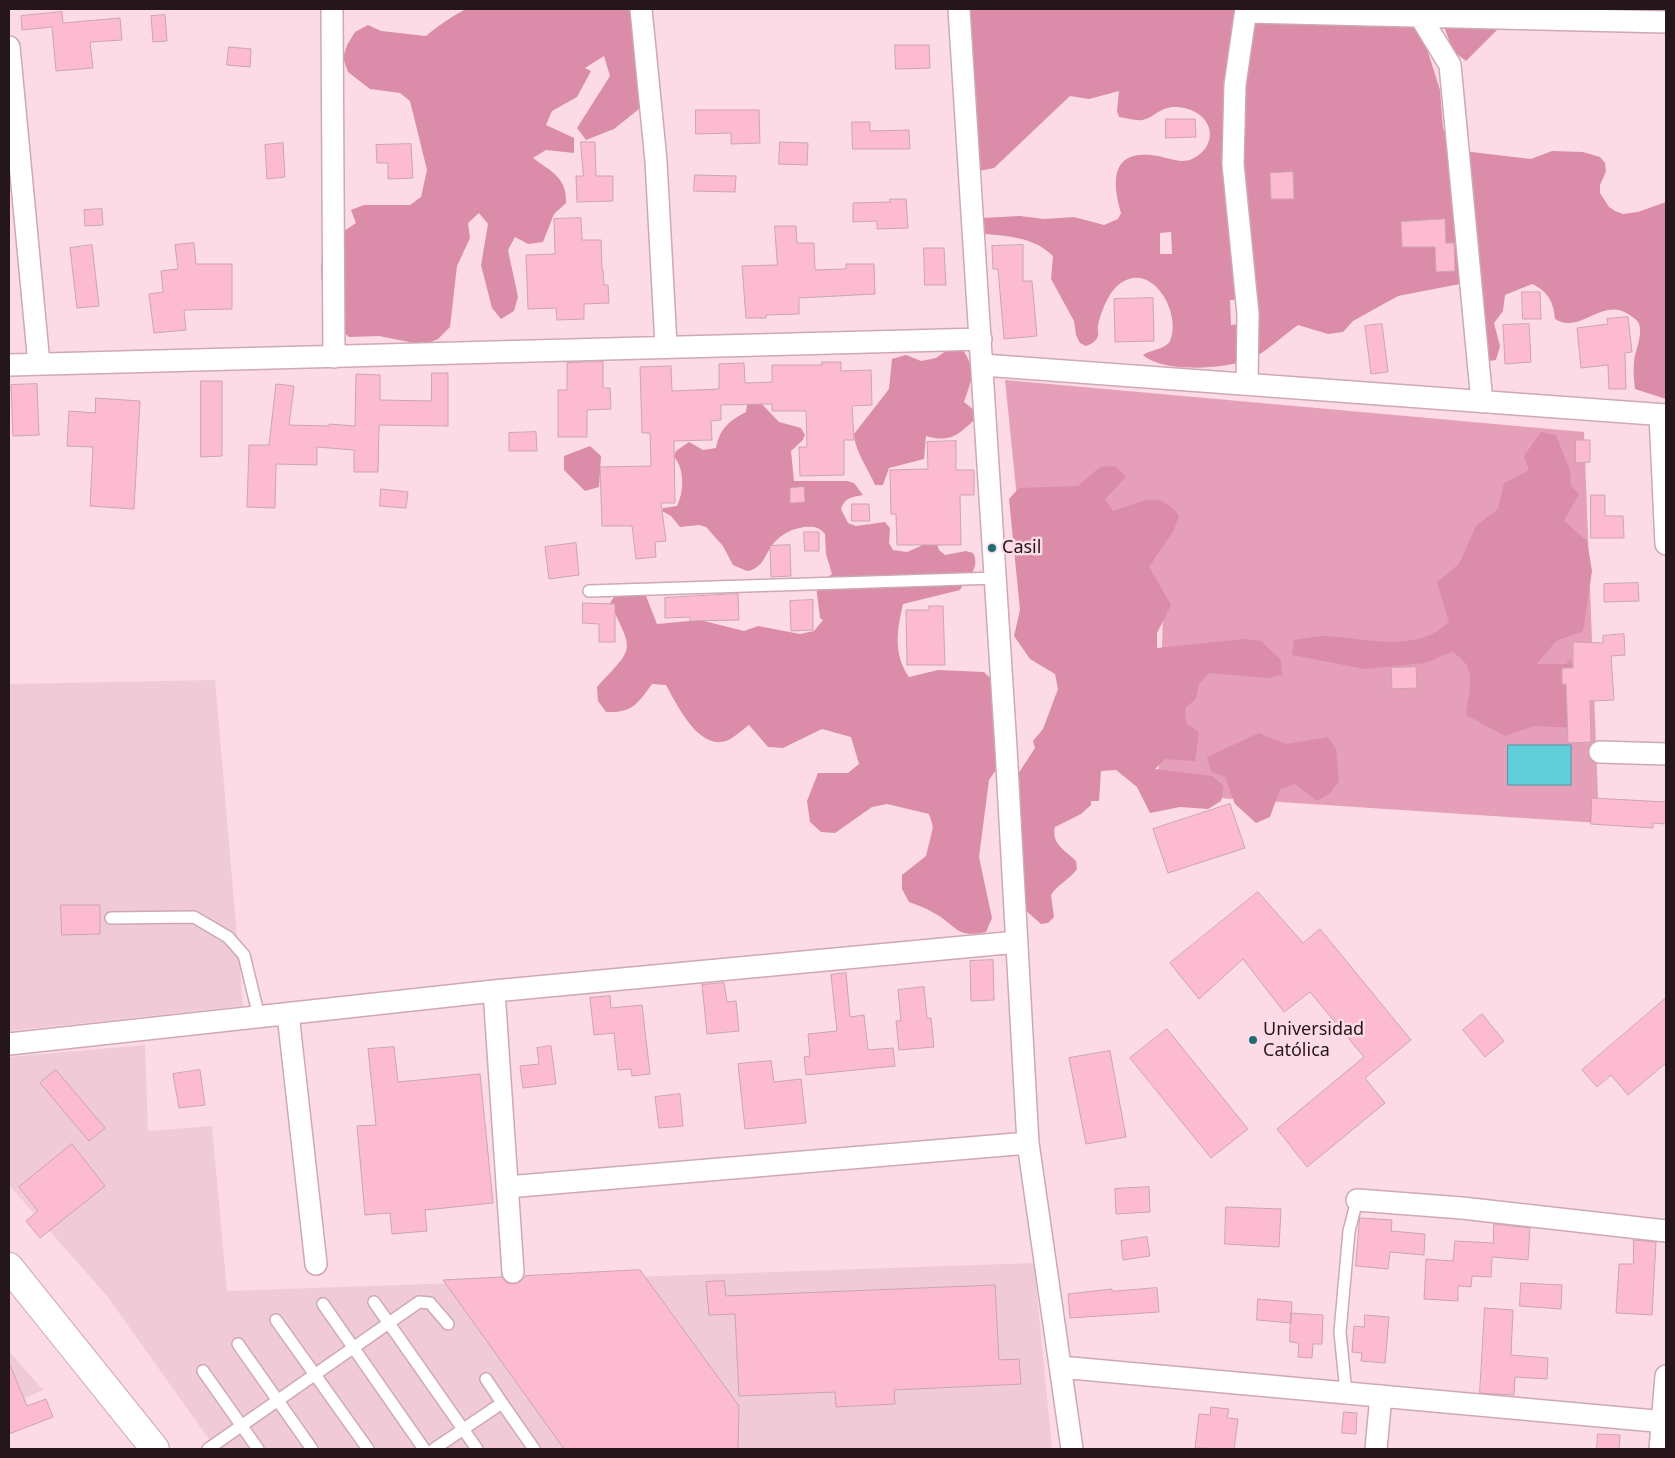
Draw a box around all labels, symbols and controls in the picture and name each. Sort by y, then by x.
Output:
place label: Casil [1002,537,1041,559]
marker: Casil [986,542,998,554]
place label: Universidad Católica [1263,1019,1364,1062]
marker: Universidad Católica [1247,1034,1259,1046]

